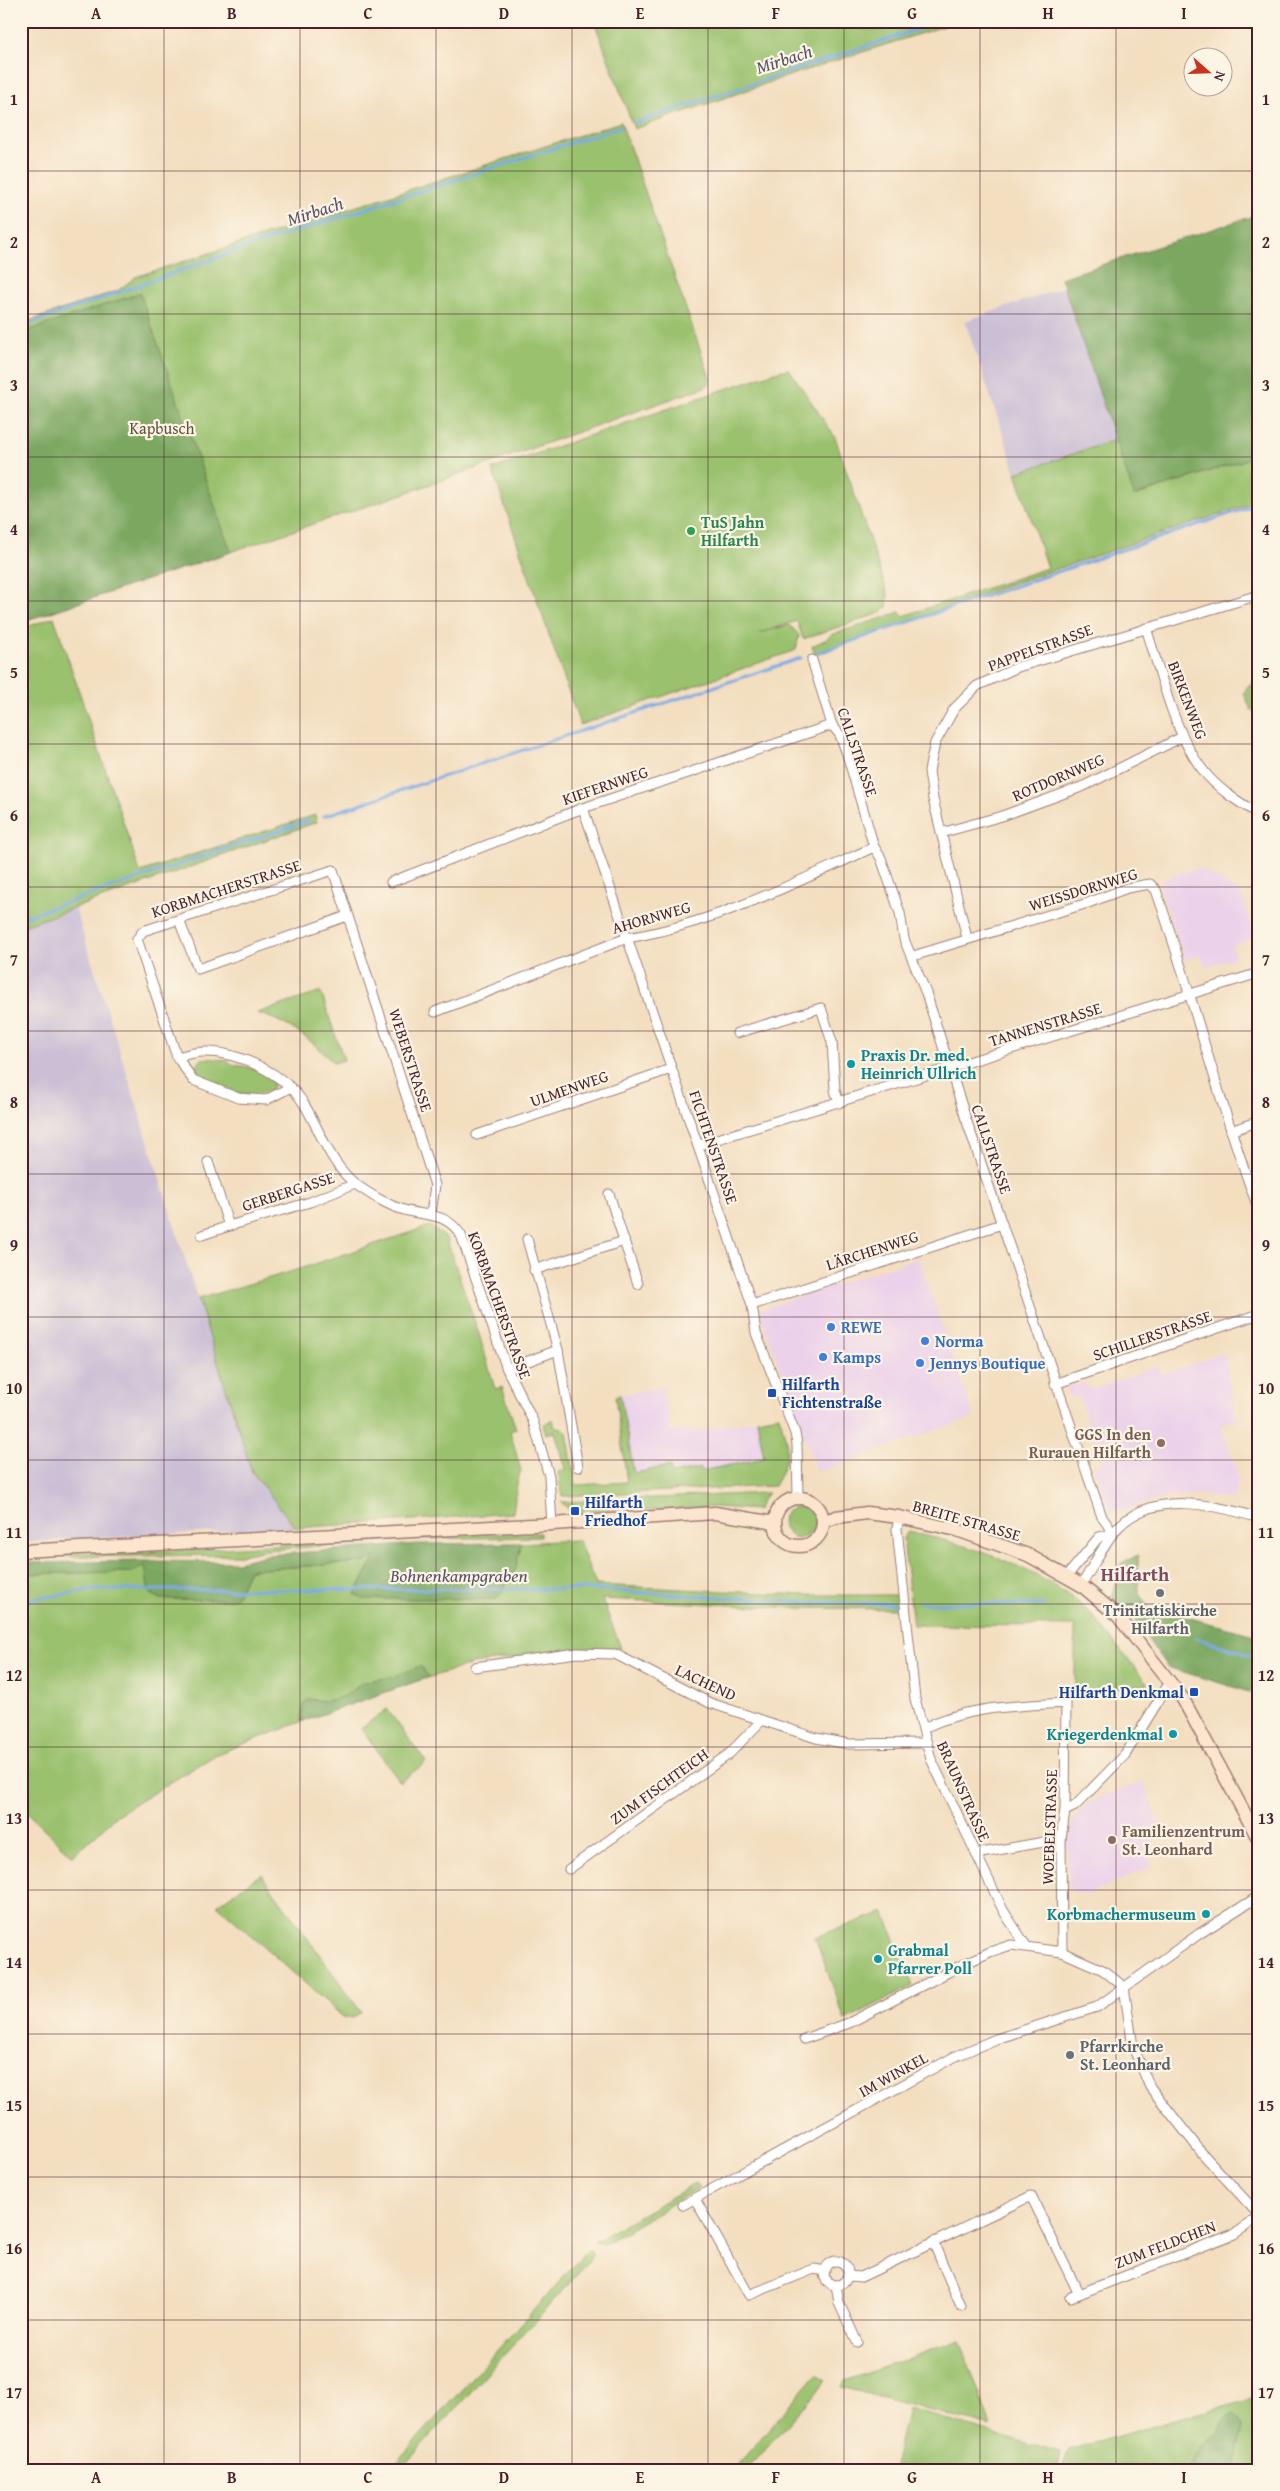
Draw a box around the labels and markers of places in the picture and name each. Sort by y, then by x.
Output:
place label: TuS Jahn Hilfarth [701,510,765,552]
marker: TuS Jahn Hilfarth [685,525,697,537]
place label: Praxis Dr. med. Heinrich Ullrich [861,1043,977,1085]
marker: Praxis Dr. med. Heinrich Ullrich [845,1058,857,1070]
place label: REWE [841,1315,882,1339]
marker: REWE [825,1321,837,1333]
place label: Norma [935,1329,984,1353]
marker: Norma [919,1335,931,1347]
place label: Kamps [833,1345,881,1369]
marker: Kamps [817,1351,829,1363]
place label: Jennys Boutique [927,1351,1046,1375]
marker: Jennys Boutique [914,1357,926,1369]
place label: Hilfarth Fichtenstraße [782,1372,882,1414]
marker: Hilfarth Fichtenstraße [766,1387,778,1399]
place label: GGS In den Rurauen Hilfarth [1029,1422,1152,1464]
marker: GGS In den Rurauen Hilfarth [1155,1437,1167,1449]
place label: Hilfarth Friedhof [585,1490,649,1532]
marker: Hilfarth Friedhof [569,1505,581,1517]
marker: Trinitatiskirche Hilfarth [1154,1587,1166,1599]
place label: Trinitatiskirche Hilfarth [1103,1598,1217,1640]
place label: Hilfarth Denkmal [1059,1680,1184,1704]
marker: Hilfarth Denkmal [1188,1686,1200,1698]
place label: Kriegerdenkmal [1047,1722,1163,1746]
marker: Kriegerdenkmal [1167,1728,1179,1740]
place label: Familienzentrum St. Leonhard [1122,1819,1245,1861]
marker: Familienzentrum St. Leonhard [1106,1834,1118,1846]
place label: Korbmachermuseum [1047,1902,1196,1926]
marker: Korbmachermuseum [1200,1908,1212,1920]
place label: Grabmal Pfarrer Poll [888,1938,972,1980]
marker: Grabmal Pfarrer Poll [872,1953,884,1965]
place label: Pfarrkirche St. Leonhard [1080,2034,1172,2076]
marker: Pfarrkirche St. Leonhard [1064,2049,1076,2061]

